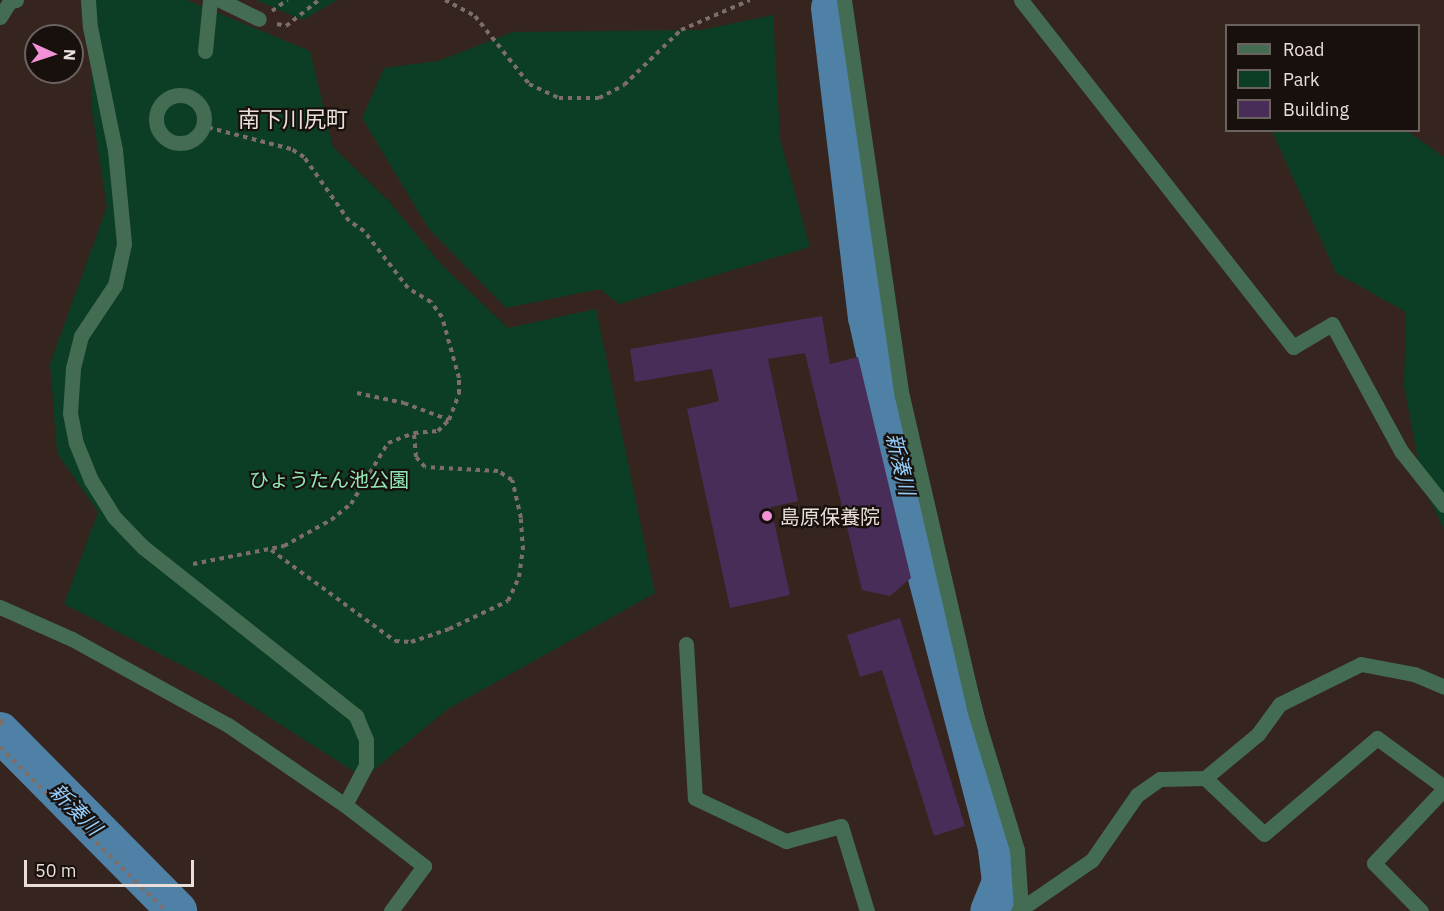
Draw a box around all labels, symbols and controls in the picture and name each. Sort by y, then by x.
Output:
north arrow [24,24,84,84]
legend [1225,24,1420,132]
text: Road [1283,38,1324,61]
text: N [60,49,80,61]
text: Park [1283,68,1319,91]
text: Building [1283,98,1349,121]
district label: 南下川尻町 [238,106,348,132]
water label: 新湊川 [882,430,920,498]
park label: ひょうたん池公園 [249,467,409,491]
place label: 島原保養院 [780,504,880,528]
marker: 島原保養院 [758,507,776,525]
water label: 新湊川 [45,778,107,840]
scale bar [27,848,196,886]
text: 50 m [35,859,77,882]

